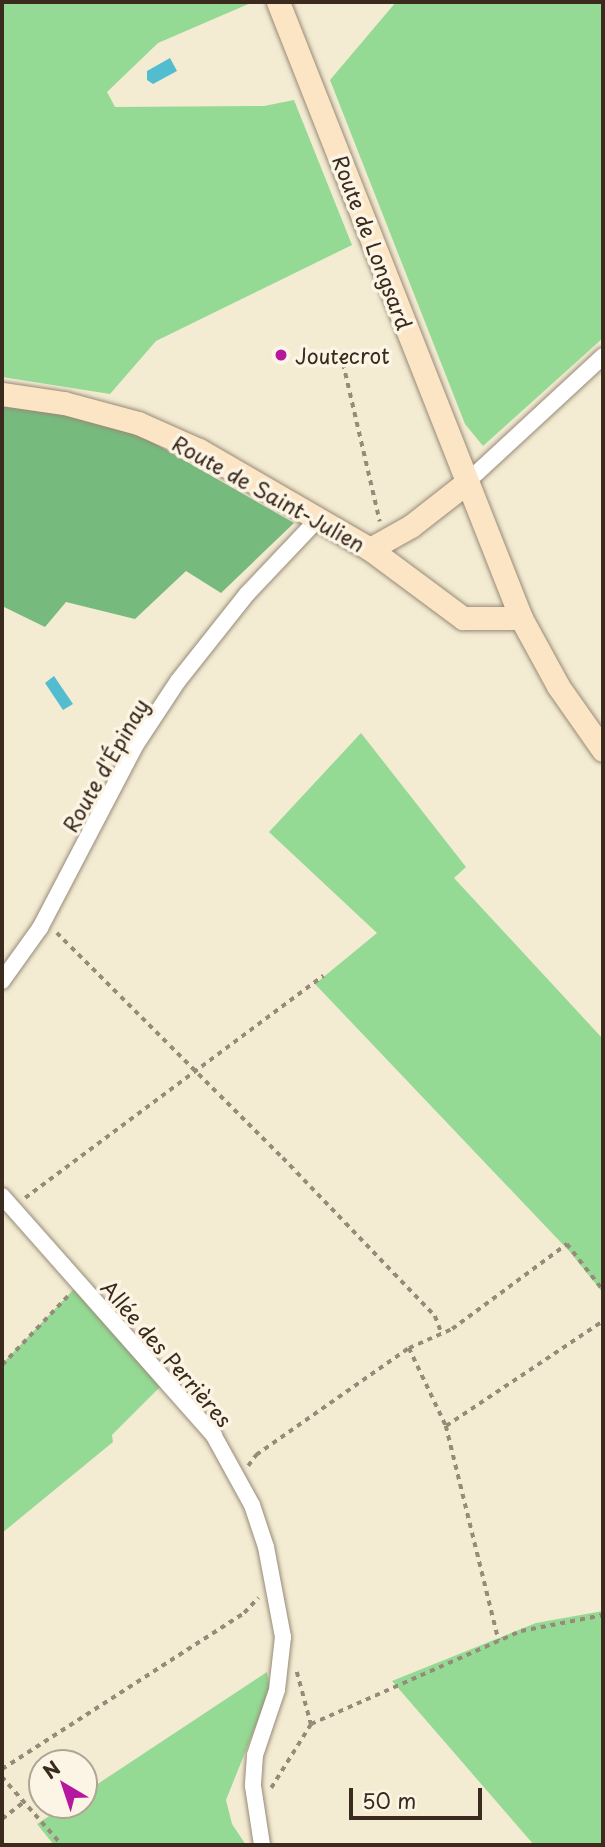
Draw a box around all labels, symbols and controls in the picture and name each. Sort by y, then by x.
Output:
street label: Route de Longsard [328,151,418,333]
place label: Joutecrot [295,342,390,368]
marker: Joutecrot [273,347,289,363]
street label: Route de Saint-Julien [168,430,370,556]
street label: Route d'Épinay [56,693,154,837]
street label: Allée des Perrières [96,1274,238,1432]
north arrow [28,1749,98,1819]
text: N [36,1754,66,1785]
scale bar [353,1773,486,1817]
text: 50 m [362,1784,416,1816]

